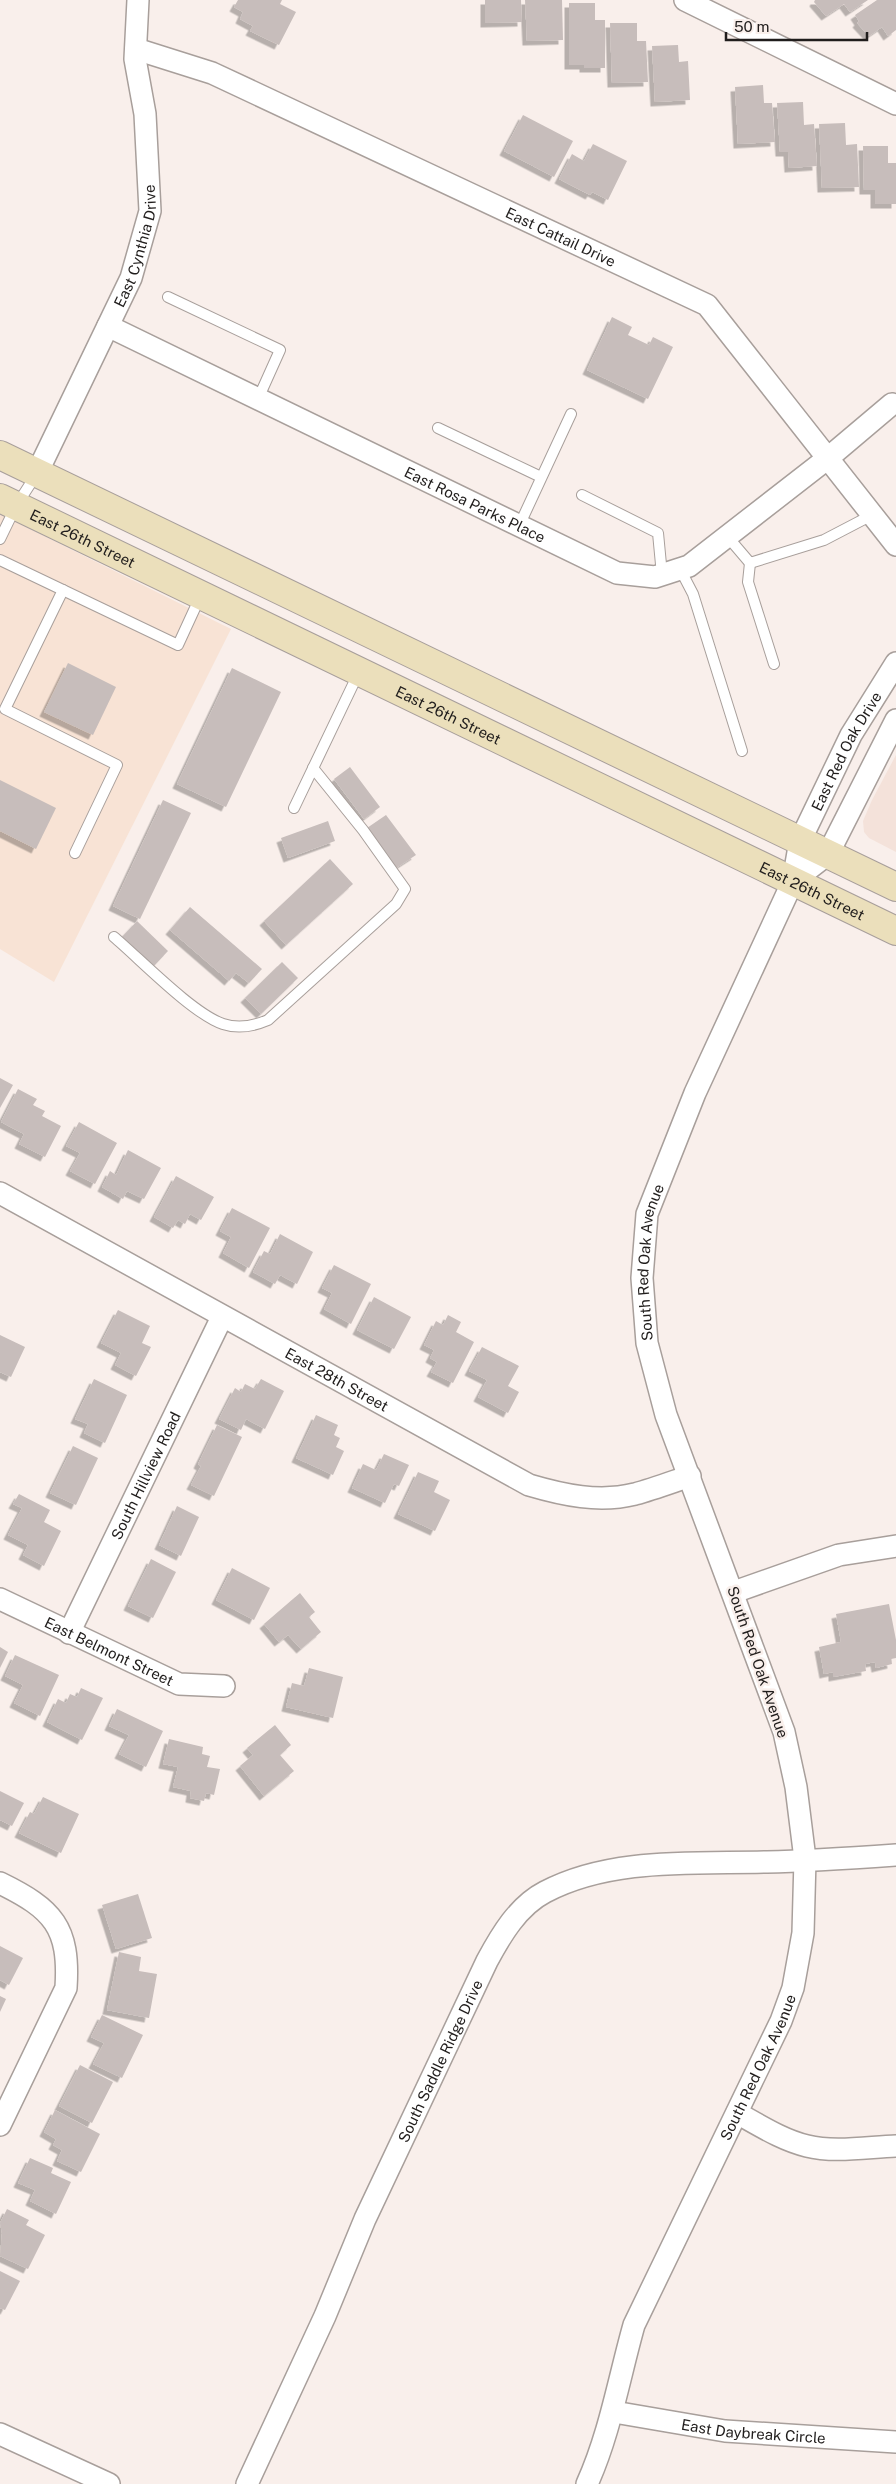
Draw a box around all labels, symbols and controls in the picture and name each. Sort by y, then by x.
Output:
scale bar [726,10,867,42]
text: 50 m [734,18,769,35]
street label: East Cynthia Drive [110,184,158,310]
street label: East Cattail Drive [503,203,619,270]
street label: East Rosa Parks Place [402,463,548,545]
street label: East 26th Street [28,505,138,571]
street label: East 26th Street [393,682,504,747]
street label: East Red Oak Drive [807,688,885,813]
street label: East 26th Street [757,858,868,923]
street label: South Red Oak Avenue [633,1181,667,1342]
street label: East 28th Street [283,1344,392,1414]
street label: South Hillview Road [107,1409,183,1542]
street label: South Red Oak Avenue [724,1584,792,1740]
street label: East Belmont Street [42,1613,177,1689]
street label: South Saddle Ridge Drive [394,1977,485,2145]
street label: South Red Oak Avenue [716,1992,799,2143]
street label: East Daybreak Circle [680,2415,826,2446]

